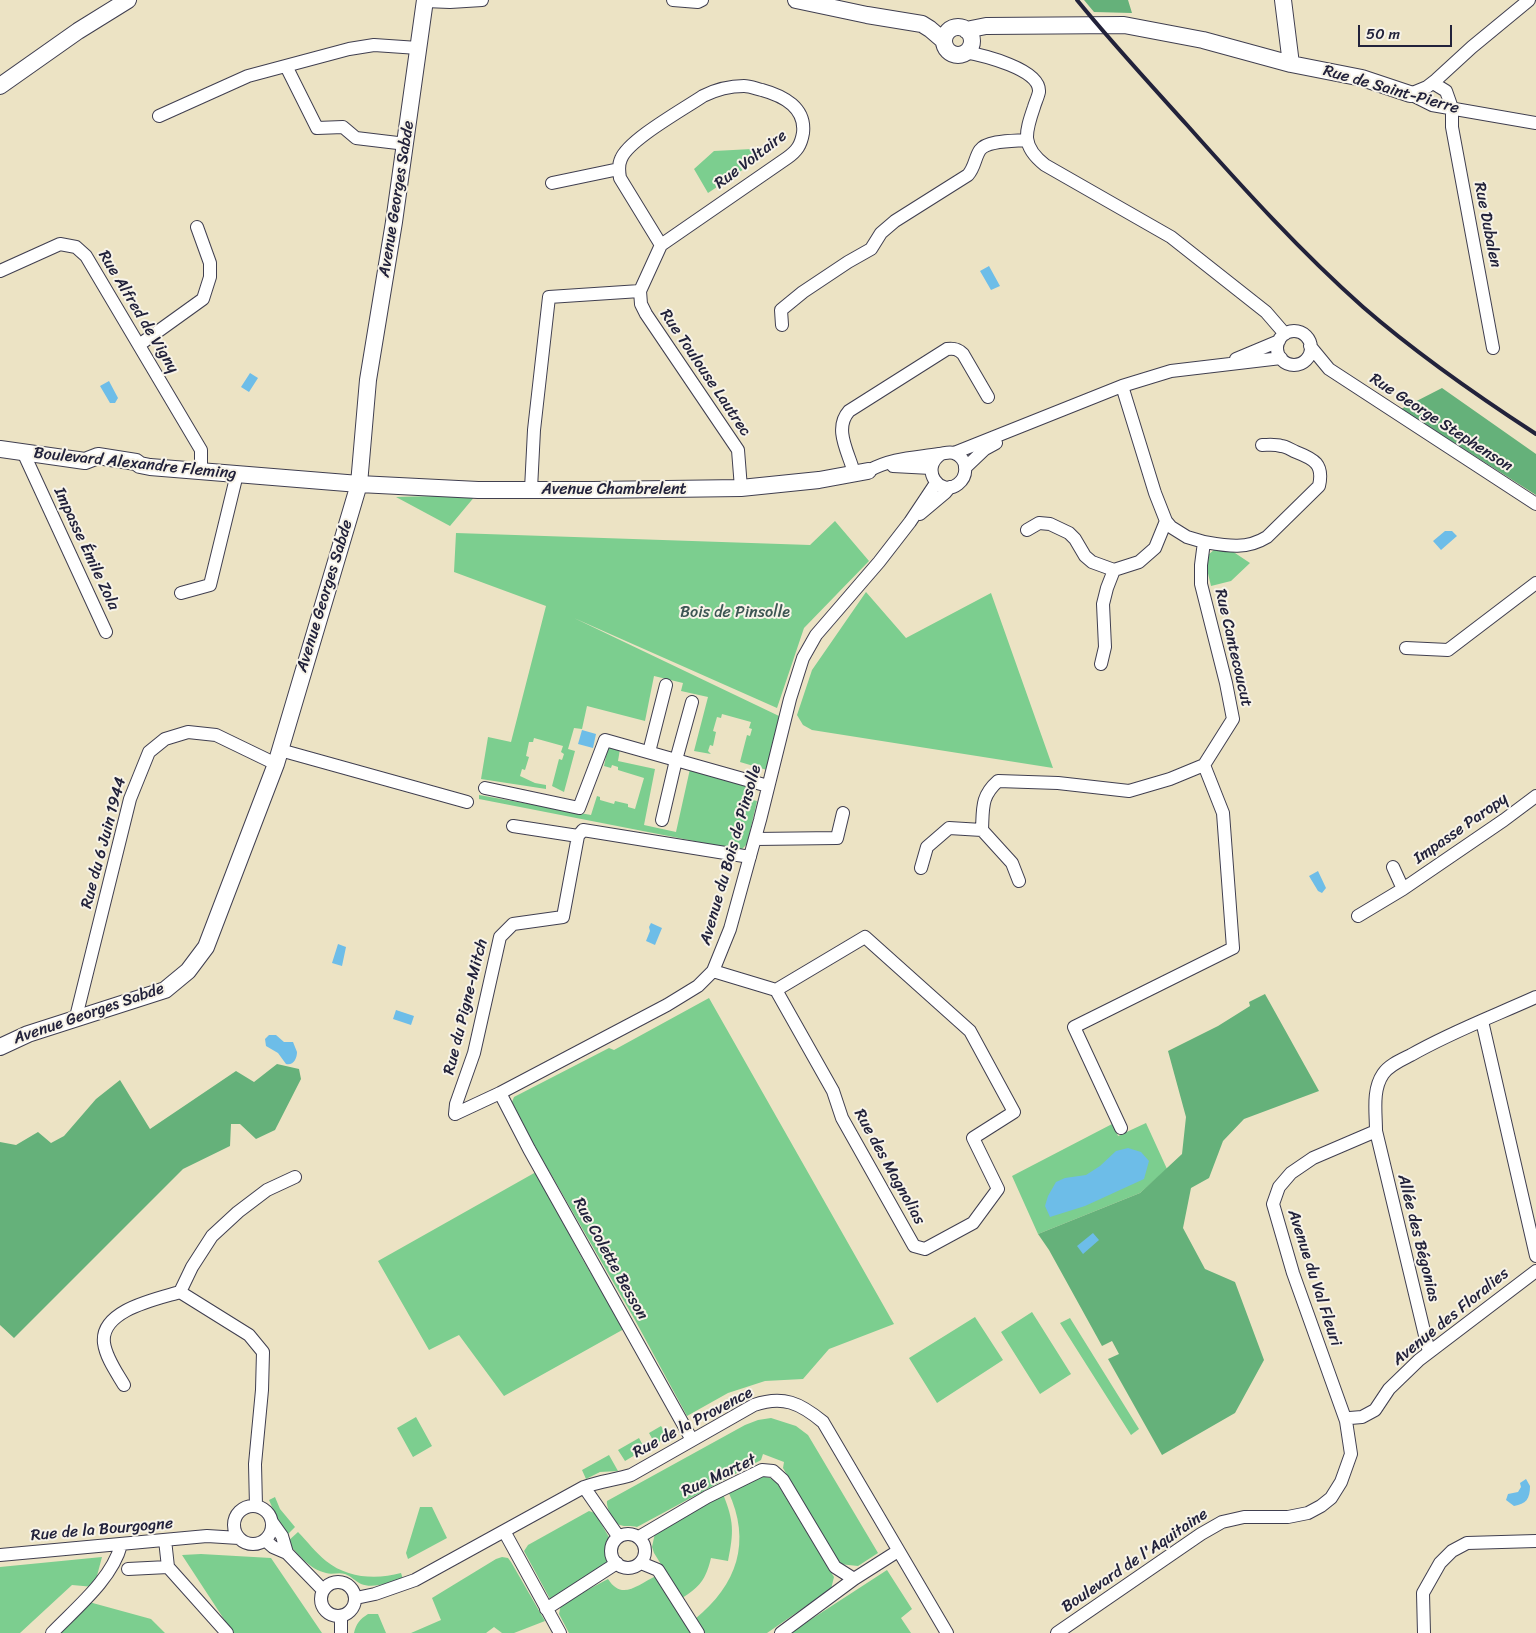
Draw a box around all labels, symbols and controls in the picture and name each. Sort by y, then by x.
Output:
scale bar [1361,15,1455,47]
text: 50 m [1366,21,1400,47]
street label: Rue de Saint-Pierre [1321,61,1461,119]
street label: Avenue Georges Sabde [375,119,419,279]
street label: Rue Voltaire [711,127,791,193]
street label: Rue Dubalen [1469,181,1505,269]
street label: Rue Alfred de Vigny [94,247,182,377]
street label: Rue Toulouse Lautrec [655,306,755,440]
street label: Rue George Stephenson [1366,370,1516,476]
street label: Boulevard Alexandre Fleming [33,444,237,484]
street label: Avenue Chambrelent [541,480,687,500]
street label: Impasse Émile Zola [49,485,123,613]
street label: Avenue Georges Sabde [293,518,357,674]
street label: Rue Cantecoucut [1210,587,1256,709]
park label: Bois de Pinsolle [680,603,790,623]
street label: Avenue du Bois de Pinsolle [696,763,766,947]
street label: Rue du 6 Juin 1944 [77,775,131,911]
street label: Impasse Paropy [1410,789,1512,869]
street label: Rue du Pigne-Mitch [440,937,492,1077]
street label: Avenue Georges Sabde [11,979,167,1049]
street label: Rue des Magnolias [849,1106,929,1228]
street label: Allée des Bégonias [1393,1172,1443,1304]
street label: Rue Colette Besson [569,1195,651,1323]
street label: Avenue du Val Fleuri [1283,1207,1345,1349]
street label: Avenue des Floralies [1389,1264,1513,1370]
street label: Rue de la Provence [630,1383,756,1463]
street label: Rue Martet [679,1450,759,1502]
street label: Boulevard de l'Aquitaine [1058,1505,1212,1617]
street label: Rue de la Bourgogne [30,1514,174,1546]

